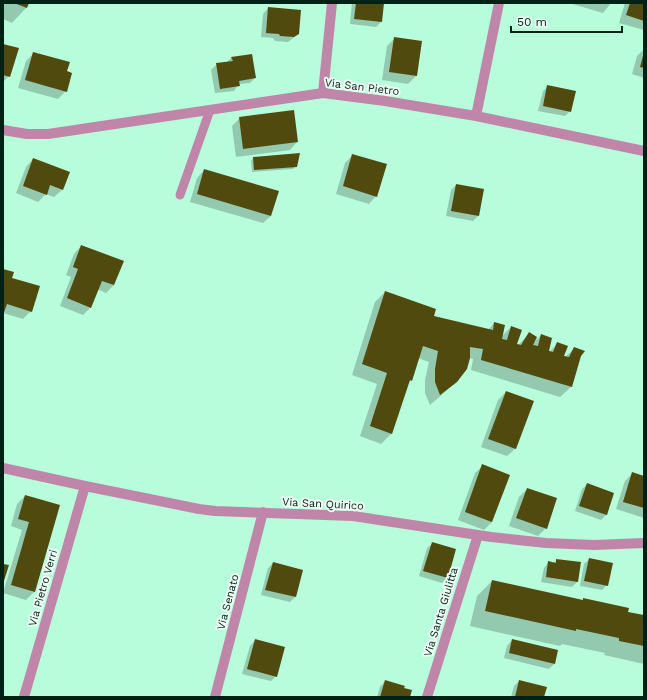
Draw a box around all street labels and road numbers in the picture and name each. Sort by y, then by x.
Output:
street label: Via San Pietro [324,76,400,98]
street label: Via San Quirico [282,495,364,513]
street label: Via Pietro Verri [26,548,60,628]
street label: Via Santa Giulitta [421,566,461,658]
street label: Via Senato [214,573,242,631]

